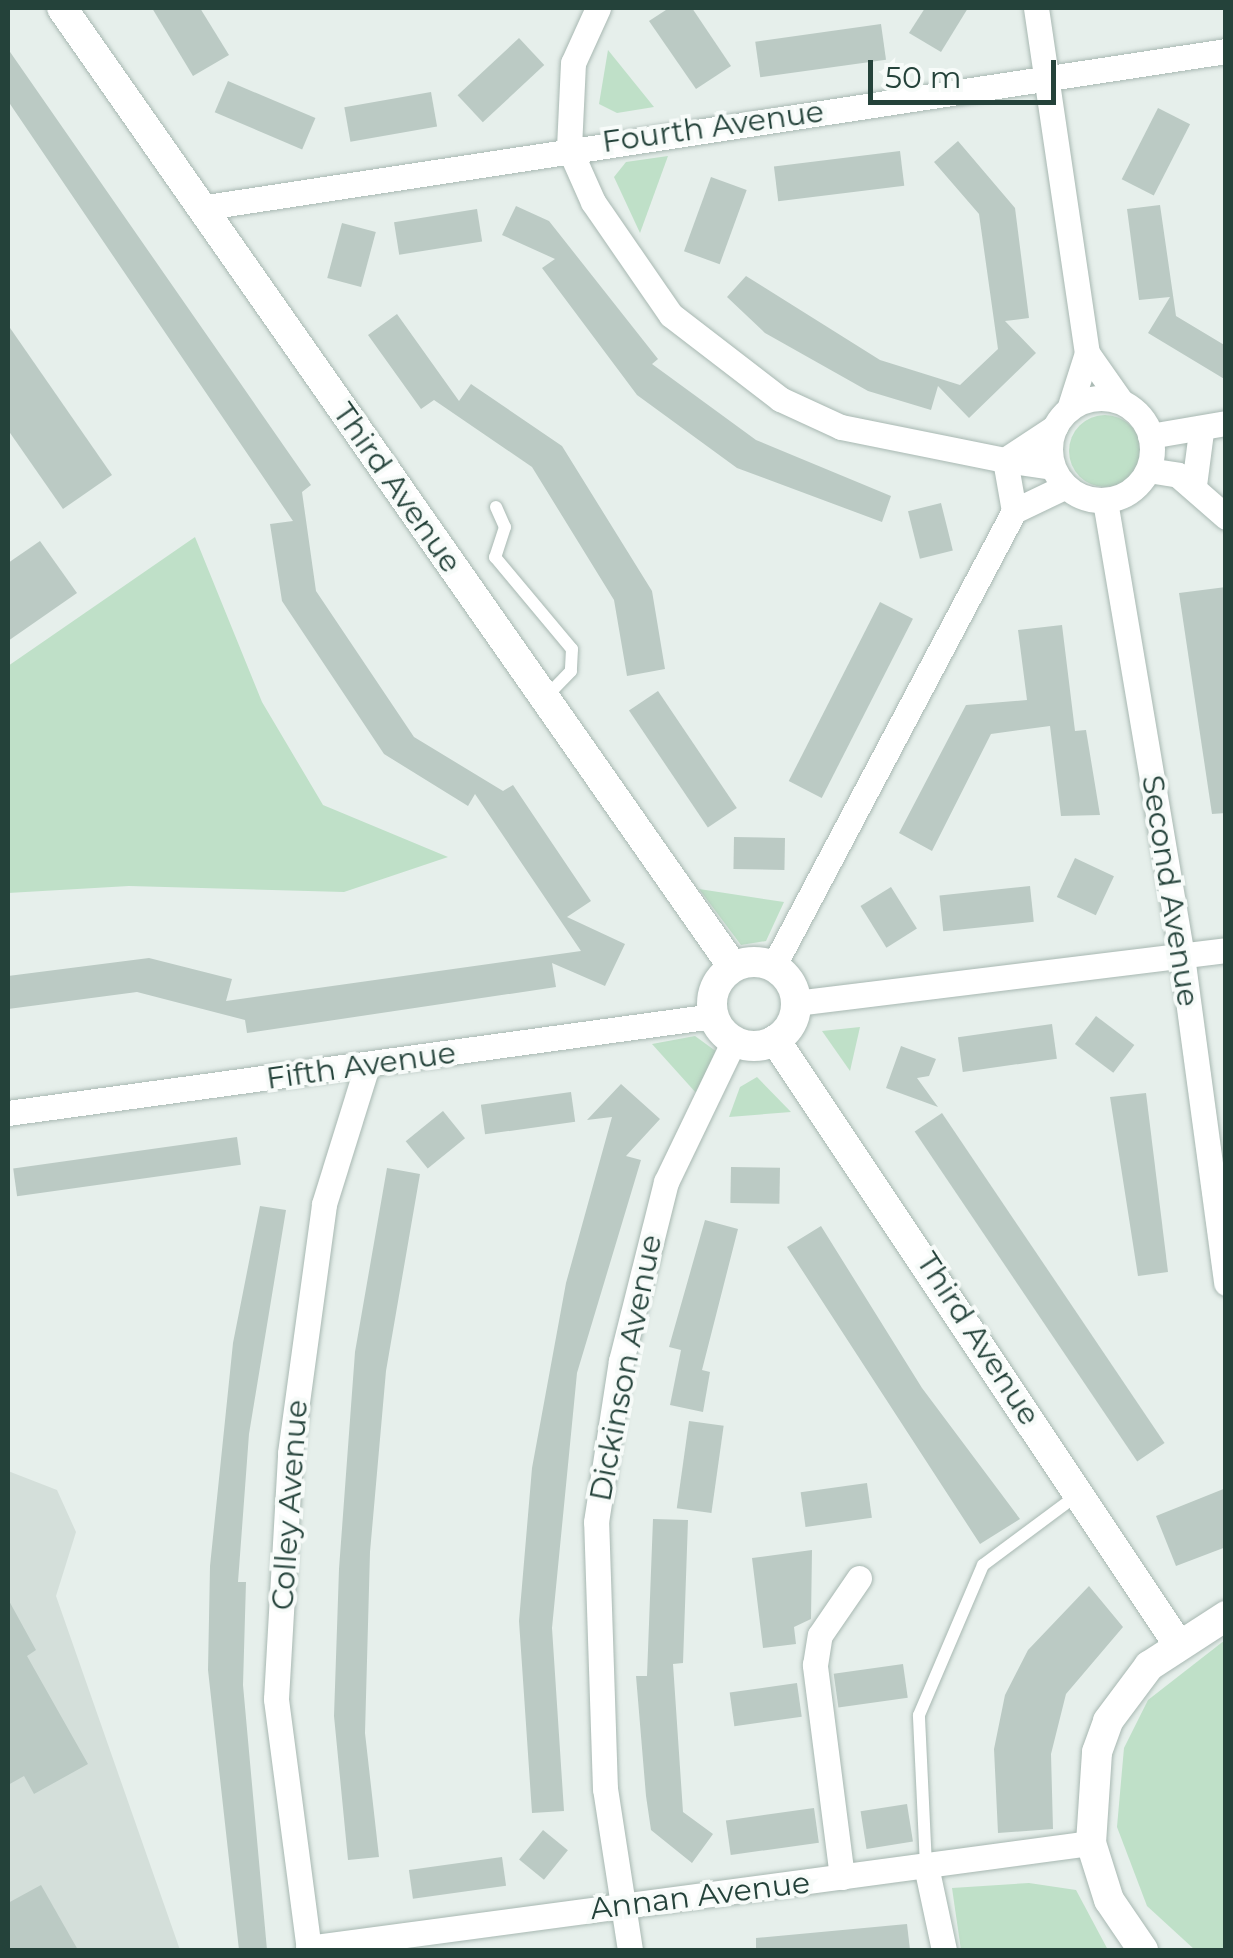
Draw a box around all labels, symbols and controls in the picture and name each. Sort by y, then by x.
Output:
scale bar [873,40,1060,102]
text: 50 m [885,59,962,96]
street label: Fourth Avenue [600,94,826,160]
street label: Third Avenue [325,396,469,580]
street label: Second Avenue [1134,773,1206,1009]
street label: Fifth Avenue [264,1035,458,1097]
street label: Dickinson Avenue [583,1232,669,1504]
street label: Third Avenue [909,1246,1047,1432]
street label: Colley Avenue [265,1399,315,1611]
street label: Annan Avenue [588,1865,812,1927]

